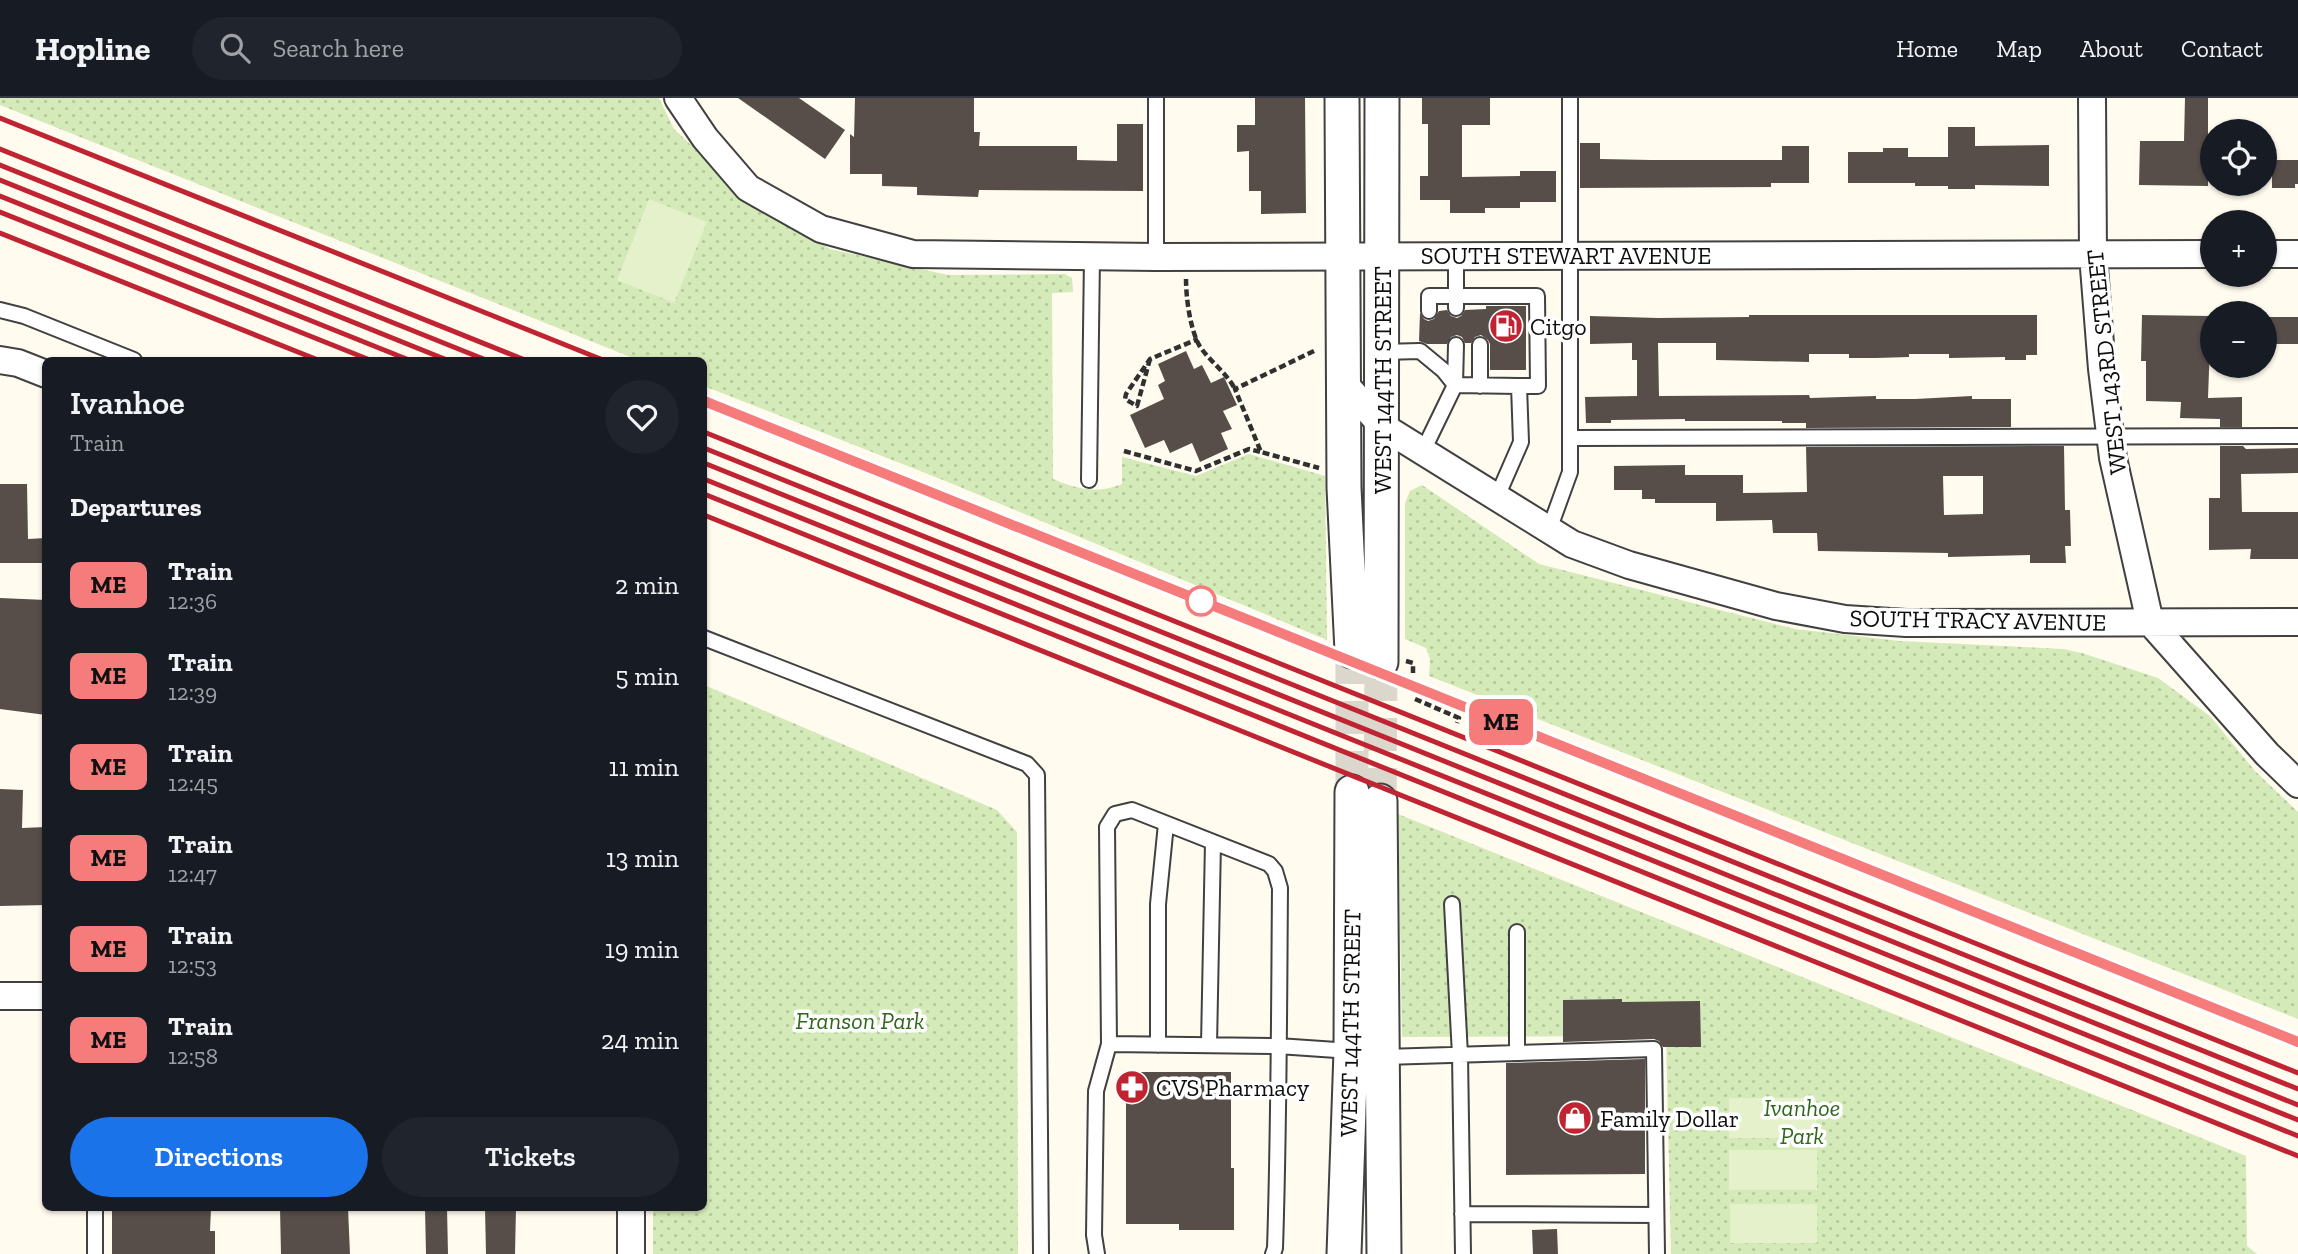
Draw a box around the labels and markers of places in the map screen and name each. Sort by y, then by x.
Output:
fuel station icon: Citgo [1487,307,1525,345]
place label: Citgo [1530,312,1587,341]
unlabelled marker [1186,586,1216,616]
pharmacy icon: CVS Pharmacy [1113,1068,1151,1106]
place label: CVS Pharmacy [1156,1073,1310,1102]
shop icon: Family Dollar [1556,1099,1594,1137]
place label: Family Dollar [1600,1104,1739,1133]

